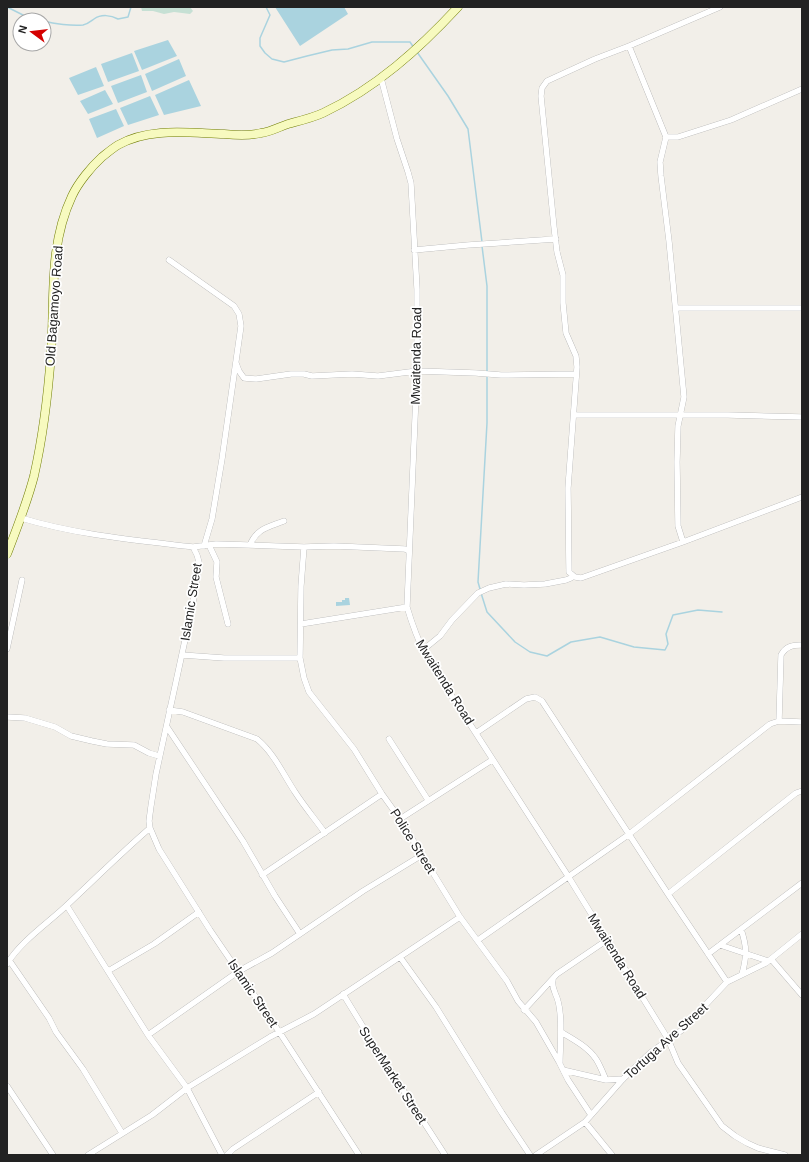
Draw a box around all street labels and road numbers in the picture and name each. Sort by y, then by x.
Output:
street label: Old Bagamoyo Road [42,245,66,367]
street label: Mwaitenda Road [408,307,424,405]
street label: Islamic Street [177,562,205,642]
street label: Mwaitenda Road [413,637,477,727]
street label: Police Street [387,806,439,877]
street label: Mwaitenda Road [585,911,649,1001]
street label: Islamic Street [225,956,281,1030]
street label: Tortuga Ave Street [621,999,711,1082]
street label: SuperMarket Street [356,1024,430,1127]

